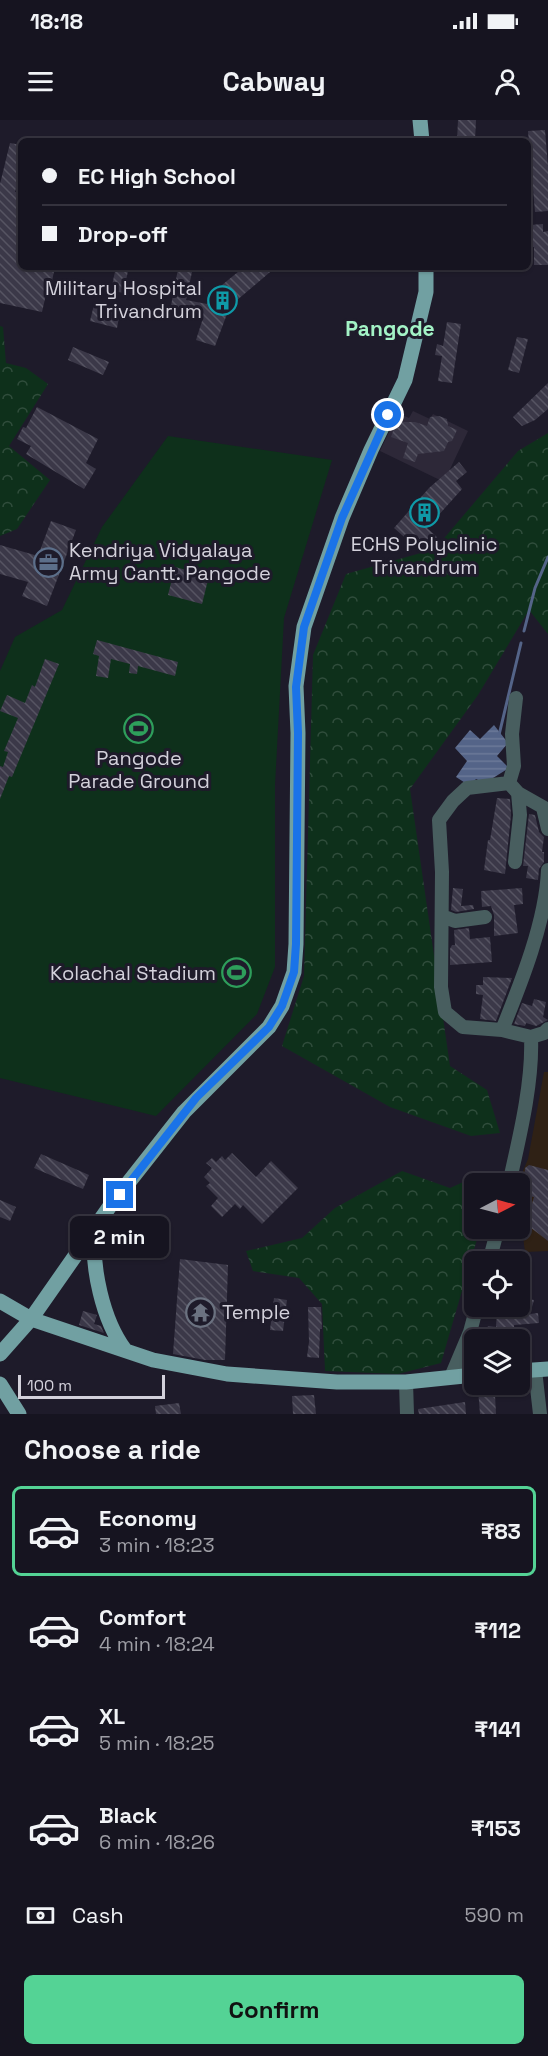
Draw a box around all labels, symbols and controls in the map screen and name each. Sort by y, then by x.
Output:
text: 18:18 [30,7,83,35]
text: Cabway [222,64,326,99]
icon: menu [24,65,57,98]
icon: person [491,65,524,98]
text: EC High School [78,162,236,190]
text: Drop-off [78,220,168,248]
place label: Military Hospital Trivandrum [45,275,202,324]
building icon: Military Hospital Trivandrum [207,284,239,316]
district label: Pangode [345,315,435,342]
route start [374,401,401,428]
building icon: ECHS Polyclinic Trivandrum [408,497,440,529]
place label: ECHS Polyclinic Trivandrum [351,531,497,580]
place label: Kendriya Vidyalaya Army Cantt. Pangode [69,537,271,586]
office icon: Kendriya Vidyalaya Army Cantt. Pangode [32,546,64,578]
sports icon: Pangode Parade Ground [123,712,155,744]
place label: Pangode Parade Ground [68,745,210,794]
sports icon: Kolachal Stadium [221,957,253,989]
place label: Kolachal Stadium [50,960,216,986]
north arrow [464,1173,530,1239]
map controls [464,1173,530,1395]
route end [106,1181,133,1208]
callout: 2 min [70,1216,170,1258]
text: 2 min [94,1224,145,1250]
button: locate [464,1251,530,1317]
temple icon: Temple [185,1296,217,1328]
place label: Temple [222,1299,290,1325]
button: layers [464,1329,530,1395]
scale bar [18,1372,165,1400]
text: 100 m [27,1375,72,1396]
text: Choose a ride [24,1432,201,1467]
icon: car [27,1504,81,1558]
text: Economy [99,1504,197,1532]
text: ₹83 [481,1517,521,1545]
text: 3 min · 18:23 [99,1532,215,1558]
icon: car [27,1603,81,1657]
text: Comfort [99,1603,187,1631]
text: ₹112 [474,1616,521,1644]
text: 4 min · 18:24 [99,1631,215,1657]
icon: car [27,1702,81,1756]
text: XL [99,1702,125,1730]
text: ₹141 [474,1715,521,1743]
text: 5 min · 18:25 [99,1730,214,1756]
icon: car [27,1801,81,1855]
text: Black [99,1801,157,1829]
text: ₹153 [471,1814,521,1842]
text: 6 min · 18:26 [99,1829,215,1855]
icon: cash [24,1899,57,1932]
text: Cash [72,1901,124,1929]
text: 590 m [465,1902,524,1928]
button: Confirm [24,1975,524,2044]

